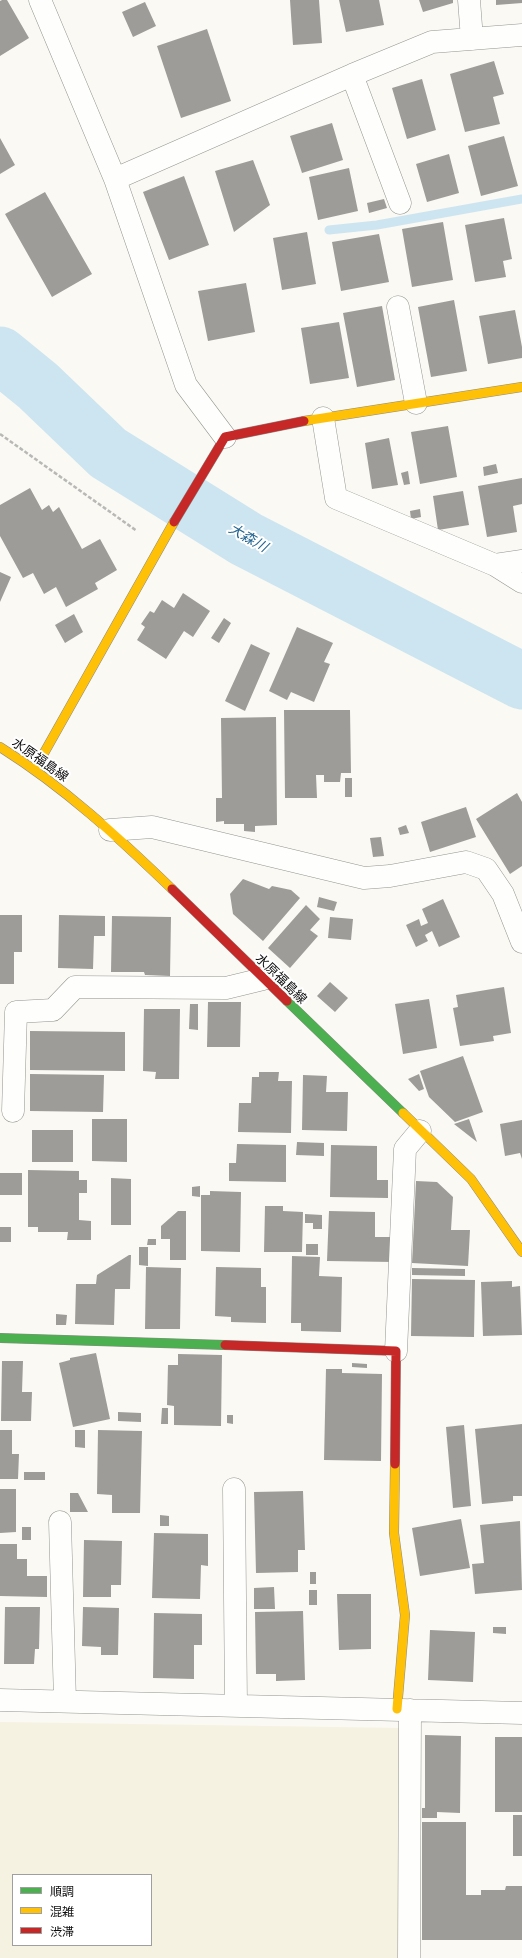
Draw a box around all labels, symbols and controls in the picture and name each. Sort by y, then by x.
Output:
water label: 大森川 [226,520,270,556]
street label: 水原福島線 [9,735,71,785]
street label: 水原福島線 [252,951,310,1007]
legend [12,1874,152,1946]
text: 順調 [50,1885,74,1899]
text: 混雑 [50,1905,74,1919]
text: 渋滞 [50,1925,74,1939]

